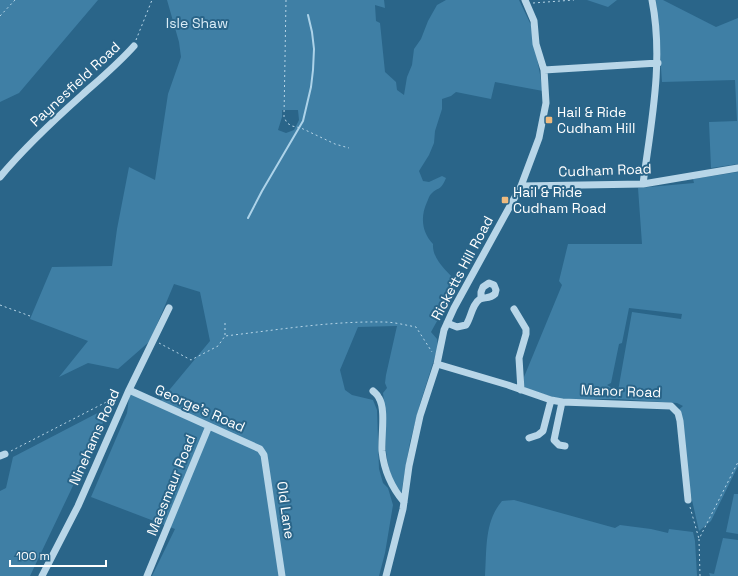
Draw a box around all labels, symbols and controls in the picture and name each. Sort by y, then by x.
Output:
park label: Isle Shaw [166,14,228,32]
street label: Paynesfield Road [26,38,124,130]
place label: Hail & Ride Cudham Hill [557,103,635,137]
marker: Hail & Ride Cudham Hill [544,115,554,125]
street label: Cudham Road [558,159,652,181]
place label: Hail & Ride Cudham Road [513,183,606,217]
marker: Hail & Ride Cudham Road [500,195,510,205]
street label: Ricketts Hill Road [427,213,497,323]
street label: George's Road [152,380,248,436]
street label: Manor Road [580,381,662,401]
street label: Ninehams Road [65,386,123,488]
street label: Maesmaur Road [143,432,199,538]
street label: Old Lane [273,480,299,540]
scale bar [10,542,106,568]
text: 100 m [16,548,50,564]

